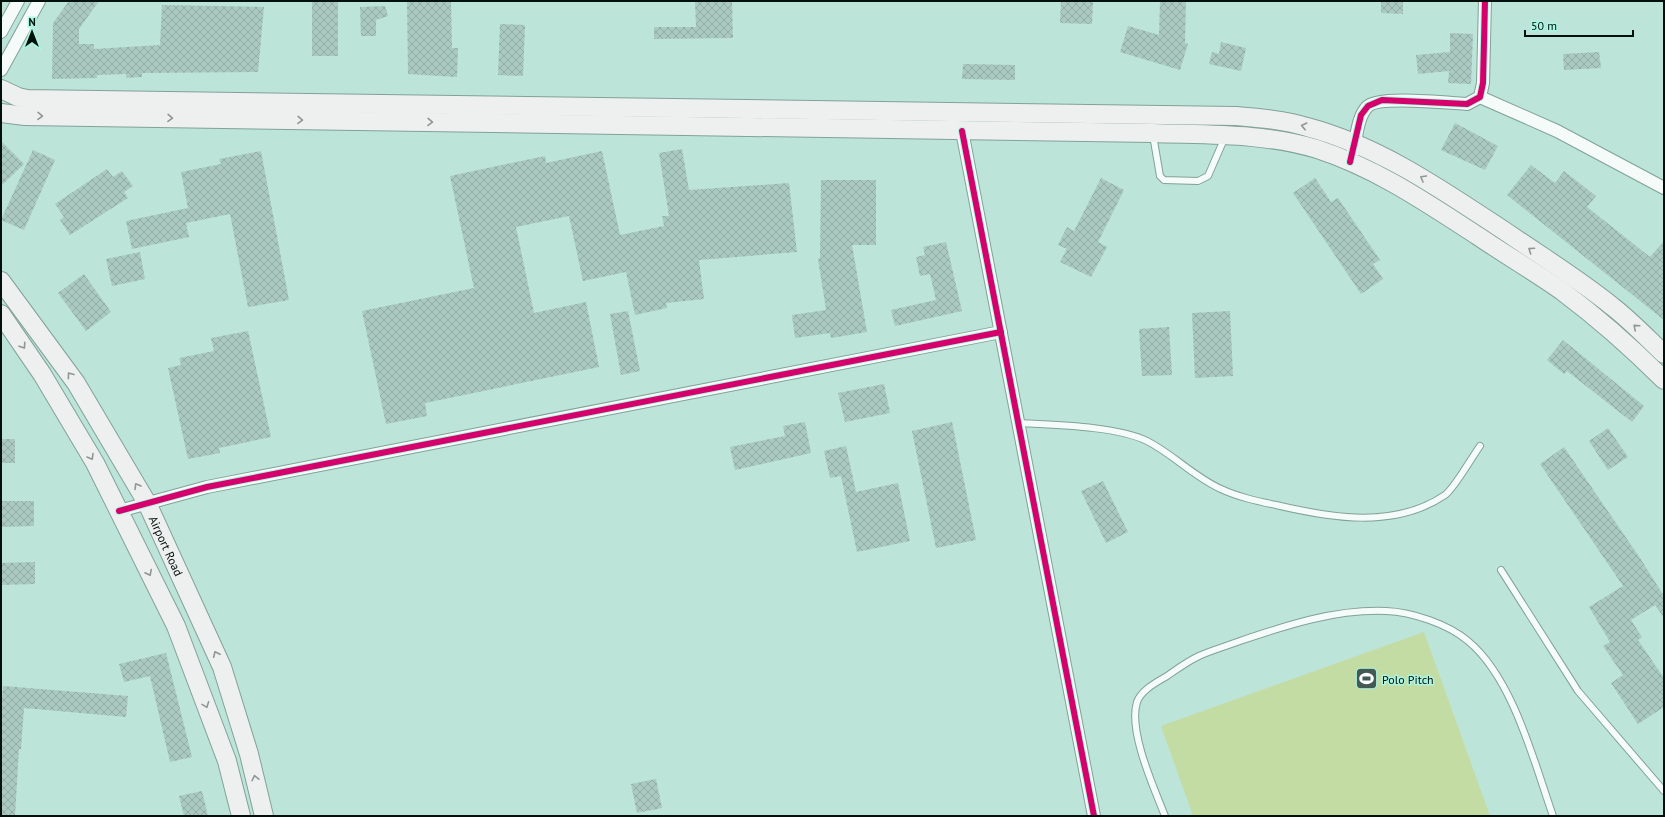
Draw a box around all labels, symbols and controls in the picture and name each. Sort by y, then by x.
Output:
north arrow [12,12,52,52]
scale bar [1525,12,1633,38]
text: N [28,15,36,29]
text: 50 m [1531,18,1557,33]
one-way arrow [37,112,43,121]
one-way arrow [167,114,173,123]
one-way arrow [297,116,303,125]
one-way arrow [427,118,433,127]
one-way arrow [1301,123,1307,131]
one-way arrow [1420,176,1427,183]
one-way arrow [1529,248,1536,255]
one-way arrow [1633,325,1640,332]
one-way arrow [18,342,25,349]
one-way arrow [67,372,74,379]
one-way arrow [87,453,94,460]
one-way arrow [134,483,141,490]
street label: Airport Road [146,513,187,578]
one-way arrow [144,569,152,576]
one-way arrow [213,651,221,658]
sports icon: Polo Pitch [1353,666,1379,692]
place label: Polo Pitch [1382,672,1434,687]
one-way arrow [201,702,209,709]
one-way arrow [251,775,259,781]

